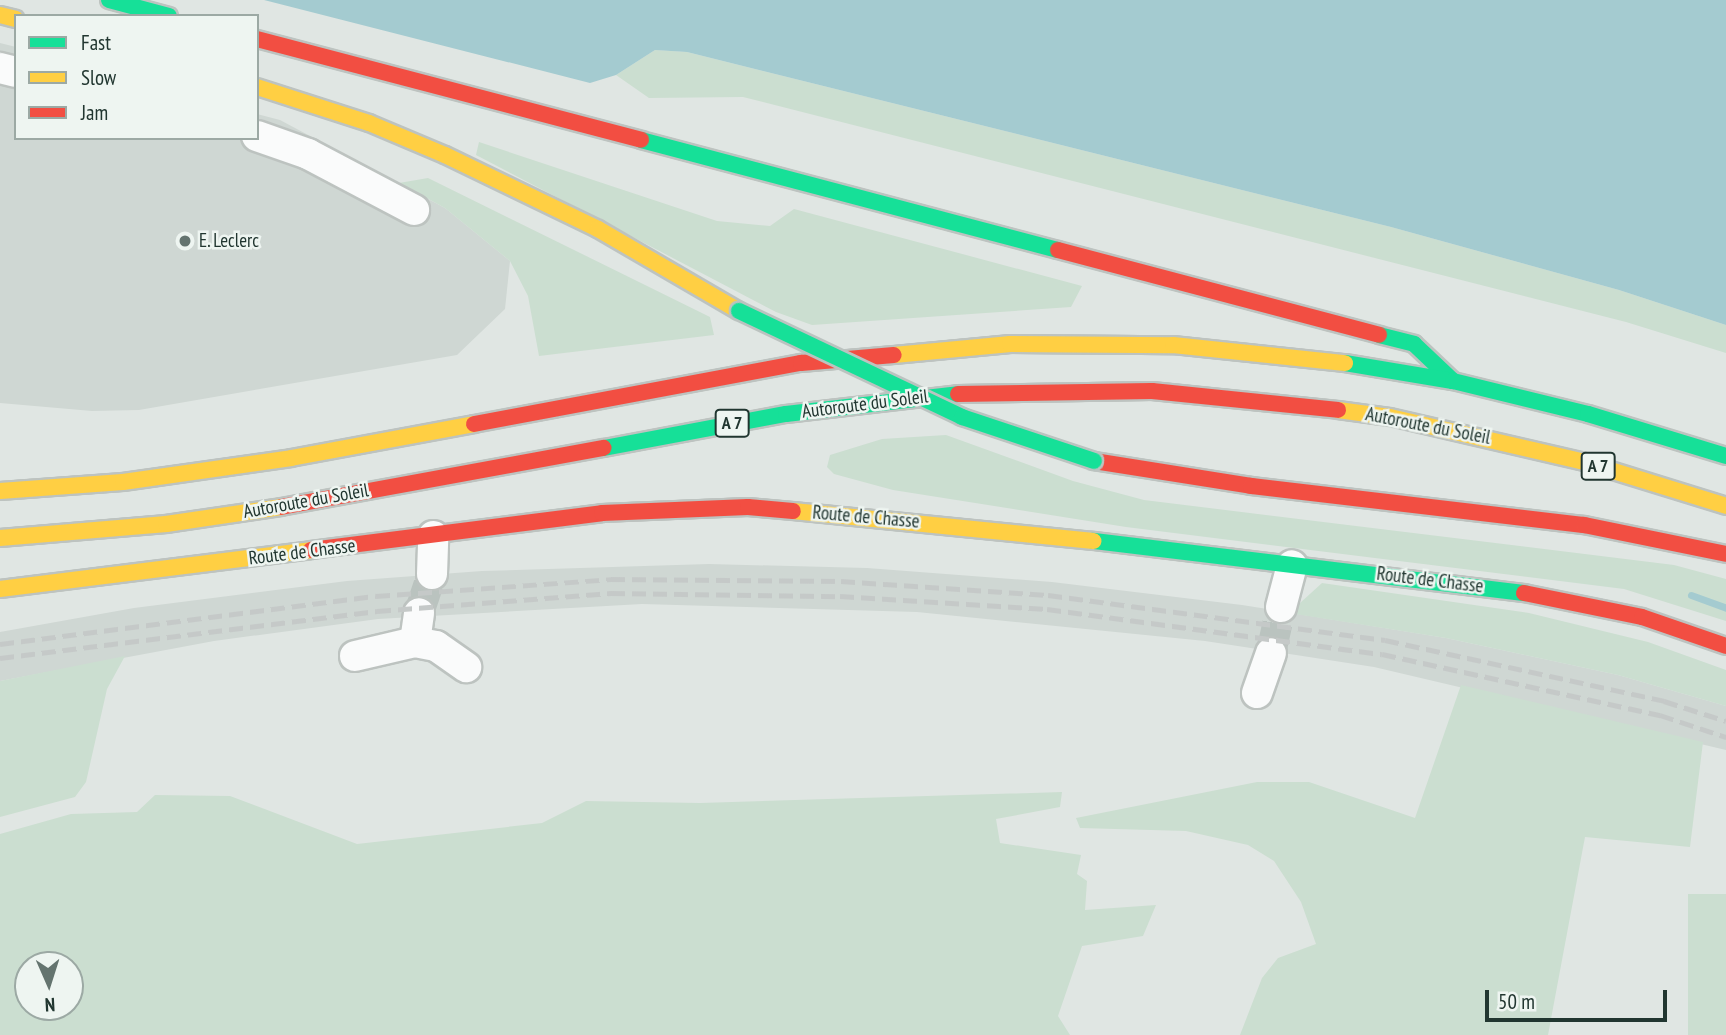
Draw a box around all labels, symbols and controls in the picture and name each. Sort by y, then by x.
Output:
legend [14,14,259,140]
text: Fast [81,29,111,56]
text: Slow [81,64,116,91]
text: Jam [81,99,108,126]
place label: E. Leclerc [199,230,260,252]
marker: E. Leclerc [177,233,193,249]
street label: Autoroute du Soleil [801,385,929,423]
street label: Autoroute du Soleil [1364,403,1492,449]
road number: A 7 [713,408,751,438]
road number: A 7 [1579,452,1617,480]
street label: Autoroute du Soleil [242,479,370,523]
street label: Route de Chasse [812,501,920,533]
street label: Route de Chasse [247,534,357,570]
street label: Route de Chasse [1375,562,1485,598]
north arrow [14,951,84,1021]
scale bar [1488,976,1670,1020]
text: 50 m [1498,988,1535,1015]
text: N [44,993,56,1017]

